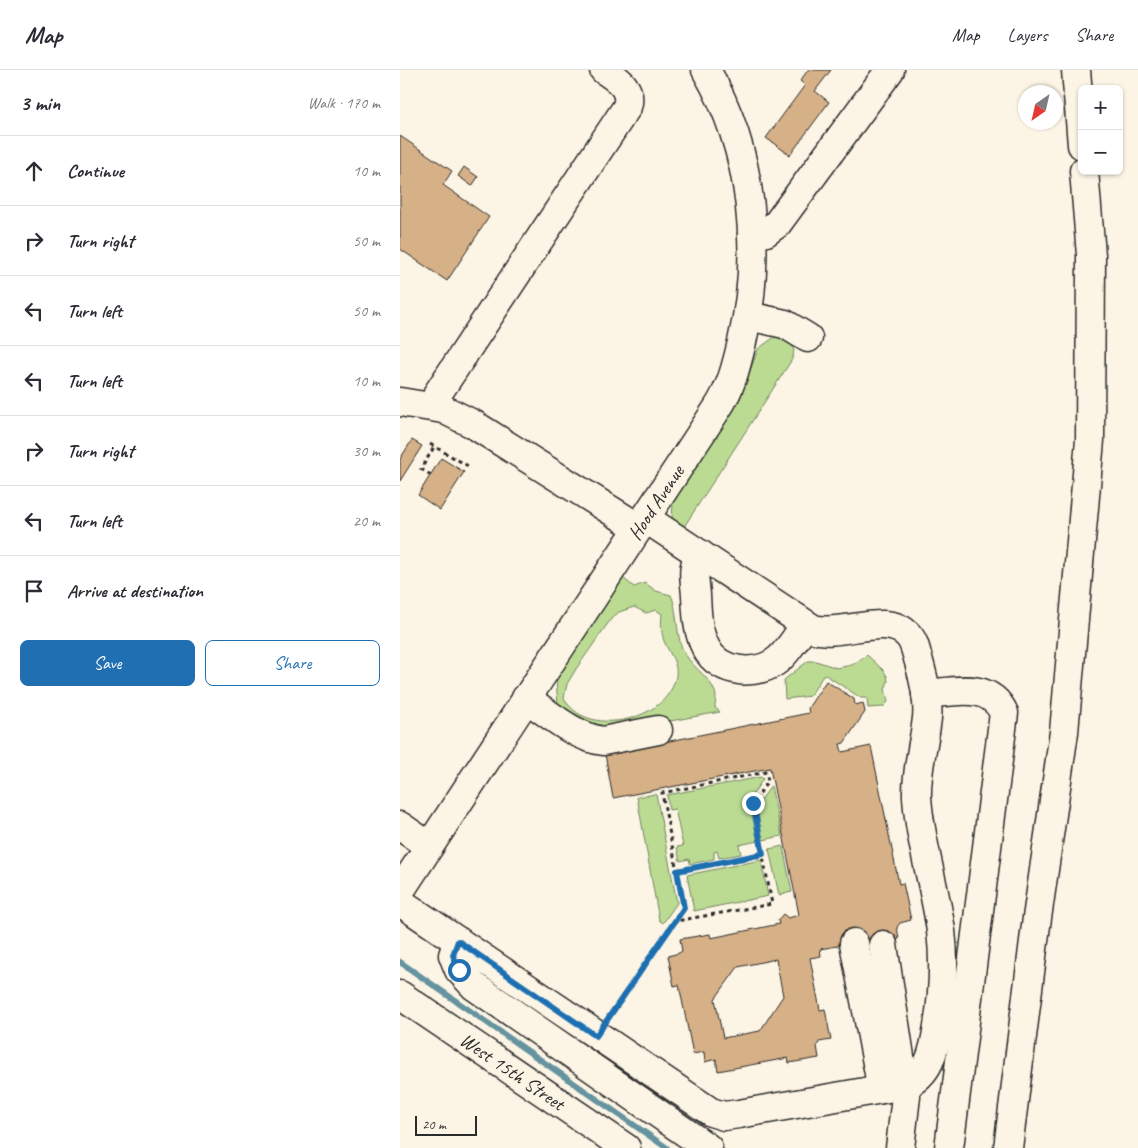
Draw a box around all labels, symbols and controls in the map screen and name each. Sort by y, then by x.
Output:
text: Map [25,20,62,50]
text: Map [952,24,980,46]
text: Layers [1008,24,1047,46]
text: Share [1075,24,1113,46]
north arrow [1018,85,1063,130]
map controls [1078,85,1123,175]
button: + [1078,85,1123,130]
text: 3 min [20,90,60,116]
text: Walk · 170 m [308,93,380,113]
button: − [1078,130,1123,175]
icon: ahead [20,157,48,185]
text: Continue [67,159,124,183]
text: 10 m [353,161,380,181]
icon: right [20,227,48,255]
text: Turn right [67,229,134,253]
text: 50 m [353,231,380,251]
icon: left [20,297,48,325]
text: Turn left [67,299,122,323]
text: 50 m [353,301,380,321]
icon: left [20,367,48,395]
text: Turn left [67,369,122,393]
text: 10 m [353,371,380,391]
icon: right [20,437,48,465]
text: Turn right [67,439,134,463]
text: 30 m [353,441,380,461]
street label: Hood Avenue [622,459,690,545]
icon: left [20,507,48,535]
text: Turn left [67,509,122,533]
text: 20 m [353,511,380,531]
icon: arrive [20,577,48,605]
text: Arrive at destination [67,579,203,603]
button: Save [20,640,195,686]
button: Share [205,640,380,686]
route end [742,792,765,815]
route start [448,959,471,982]
street label: West 15th Street [455,1027,572,1117]
scale bar [415,1113,478,1136]
text: 20 m [422,1116,446,1133]

